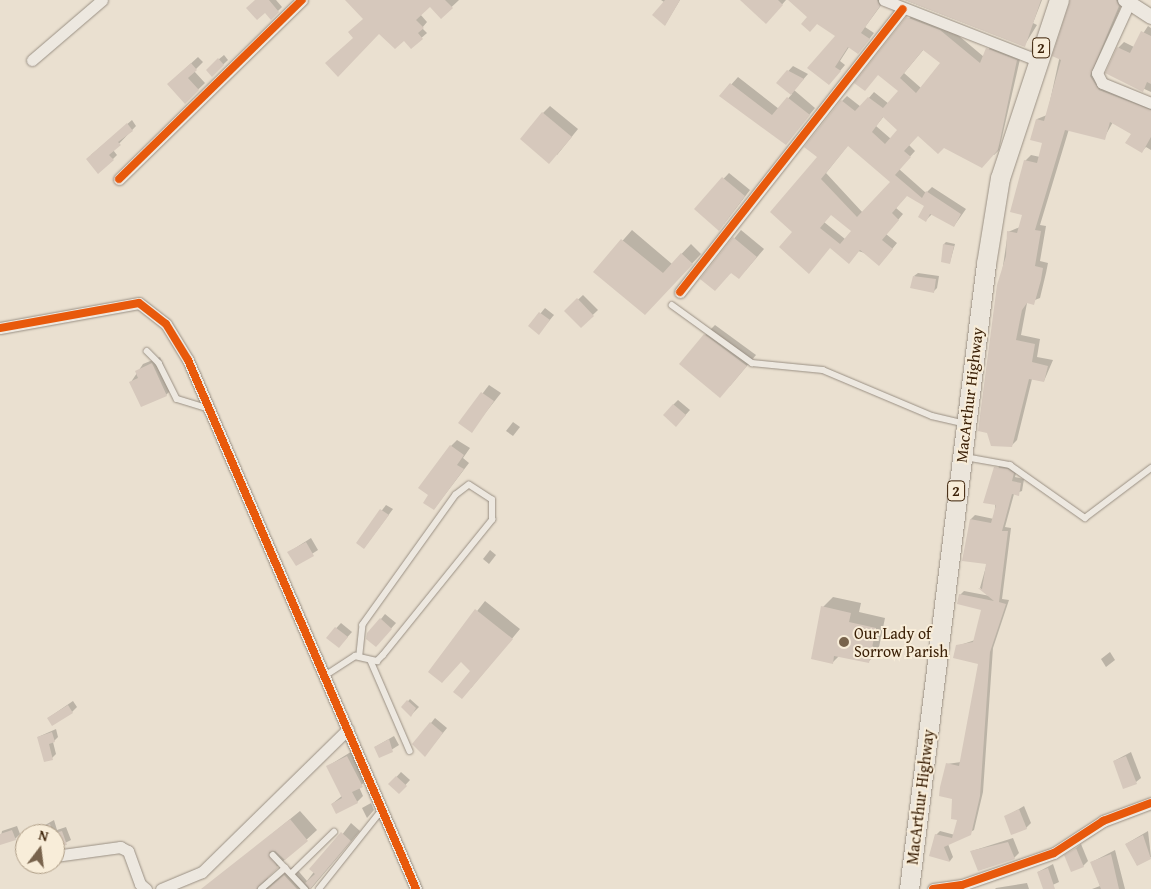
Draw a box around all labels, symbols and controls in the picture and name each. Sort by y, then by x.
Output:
road number: 2 [1031,36,1051,60]
street label: MacArthur Highway [951,326,987,464]
road number: 2 [946,478,966,504]
place label: Our Lady of Sorrow Parish [854,623,948,661]
marker: Our Lady of Sorrow Parish [838,636,850,648]
street label: MacArthur Highway [902,728,938,866]
north arrow [15,824,65,874]
text: N [37,825,51,846]

